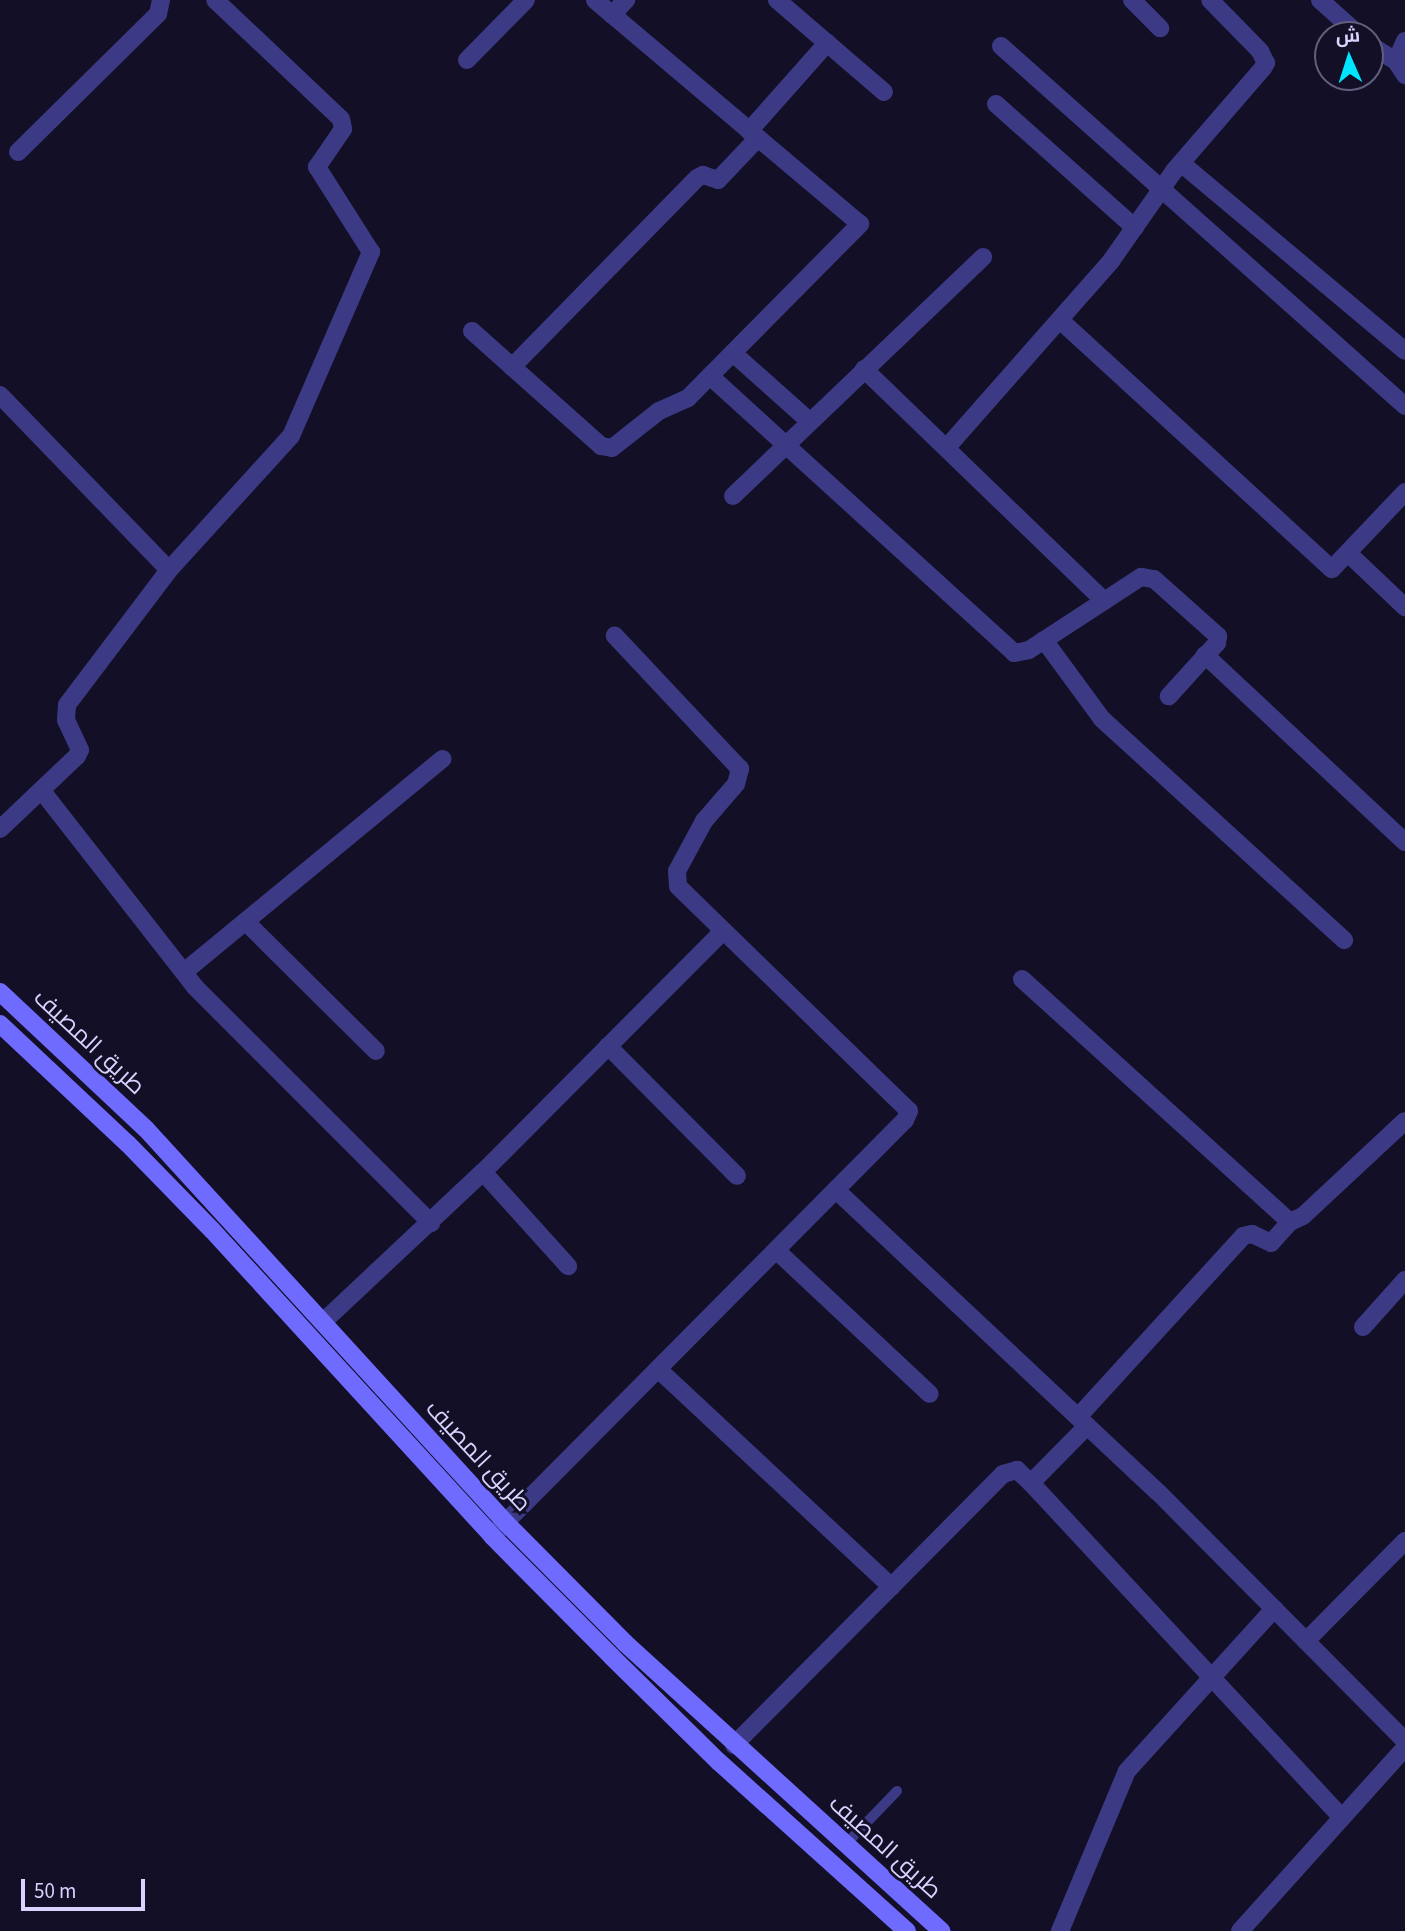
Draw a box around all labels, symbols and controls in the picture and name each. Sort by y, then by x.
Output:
north arrow [1314,21,1384,91]
text: ش [1335,22,1361,51]
street label: طريق المصيف [27,983,151,1101]
street label: طريق المصيف [419,1394,537,1518]
street label: طريق المصيف [823,1789,947,1905]
scale bar [24,1864,149,1908]
text: 50 m [34,1876,76,1906]

